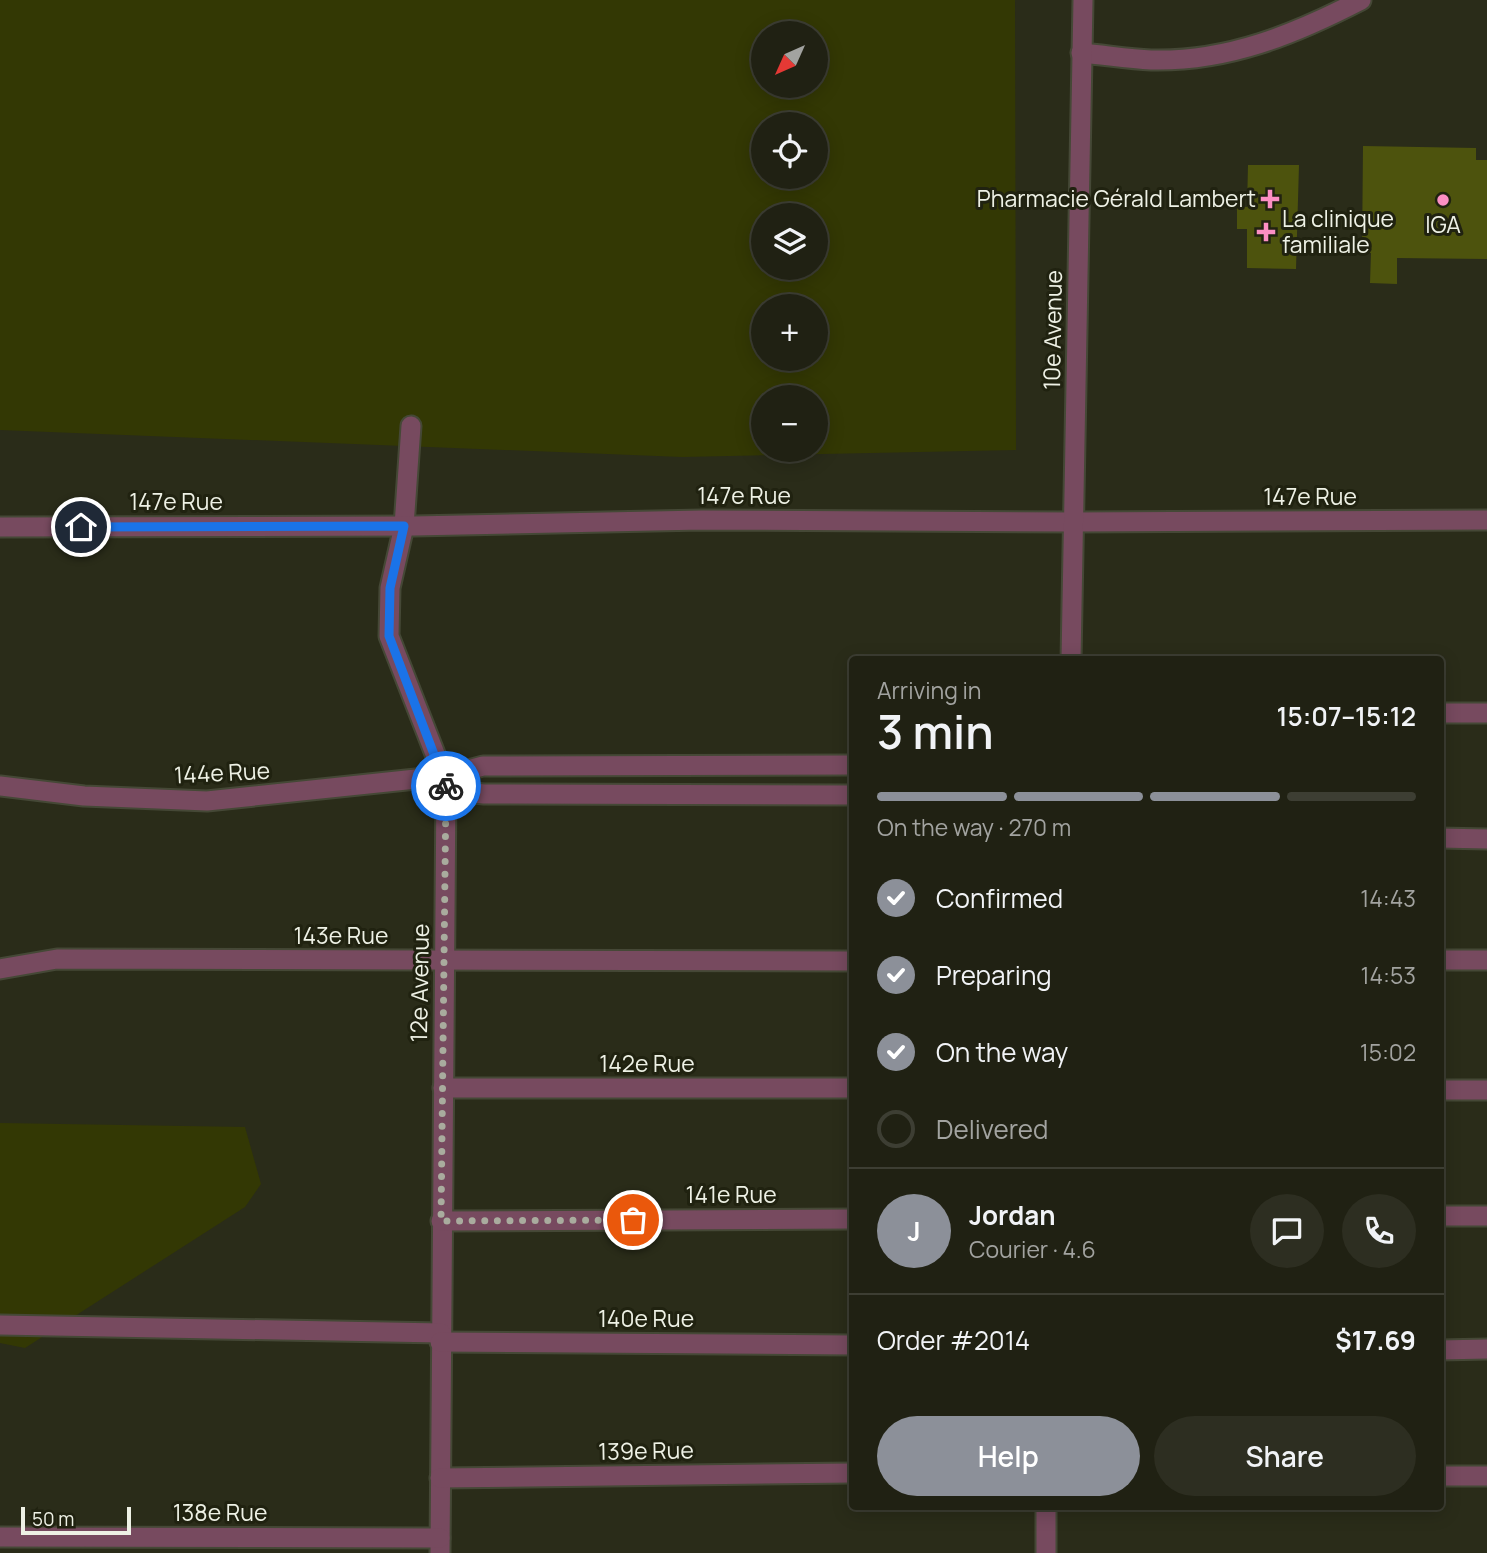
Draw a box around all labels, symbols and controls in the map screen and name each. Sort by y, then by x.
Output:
north arrow [751,21,828,98]
map controls [751,21,828,462]
button: locate [751,112,828,189]
place label: Pharmacie Gérald Lambert [977,182,1256,214]
marker: Pharmacie Gérald Lambert [1262,191,1278,207]
marker: IGA [1435,192,1451,208]
place label: La clinique familiale [1282,202,1394,260]
button: layers [751,203,828,280]
place label: IGA [1425,208,1461,240]
marker: La clinique familiale [1256,222,1276,242]
street label: 10e Avenue [1035,270,1069,390]
button: + [751,294,828,371]
button: − [751,385,828,462]
street label: 147e Rue [697,479,791,511]
street label: 147e Rue [1263,480,1357,512]
street label: 147e Rue [129,485,223,517]
pin [51,497,111,557]
icon: home [62,508,100,546]
text: Arriving in [877,674,982,706]
text: 15:07–15:12 [1277,698,1416,734]
text: 3 min [877,700,994,763]
courier [411,751,481,821]
street label: 144e Rue [173,754,271,790]
icon: bike [427,767,465,805]
text: On the way · 270 m [877,811,1071,843]
icon: check [877,879,915,917]
text: Confirmed [936,880,1063,916]
text: 14:43 [1360,882,1416,914]
street label: 143e Rue [294,919,388,951]
street label: 12e Avenue [402,923,436,1043]
icon: check [877,956,915,994]
text: Preparing [936,957,1052,993]
text: 14:53 [1361,959,1416,991]
icon: check [877,1033,915,1071]
text: On the way [936,1034,1068,1070]
text: 15:02 [1360,1036,1416,1068]
street label: 142e Rue [599,1047,695,1079]
text: Delivered [936,1111,1048,1147]
street label: 141e Rue [685,1178,777,1210]
pin [603,1190,663,1250]
button: chat [1250,1194,1324,1268]
button: phone [1342,1194,1416,1268]
text: Jordan [969,1197,1055,1233]
icon: bag [614,1201,652,1239]
text: J [907,1213,921,1249]
text: Courier · 4.6 [969,1233,1096,1265]
street label: 140e Rue [598,1302,694,1334]
text: Order #2014 [877,1322,1030,1358]
text: $17.69 [1335,1322,1416,1358]
button: Help [877,1416,1140,1496]
button: Share [1154,1416,1416,1496]
street label: 139e Rue [598,1433,694,1467]
street label: 138e Rue [173,1496,267,1528]
scale bar [21,1504,131,1536]
text: 50 m [32,1506,74,1532]

